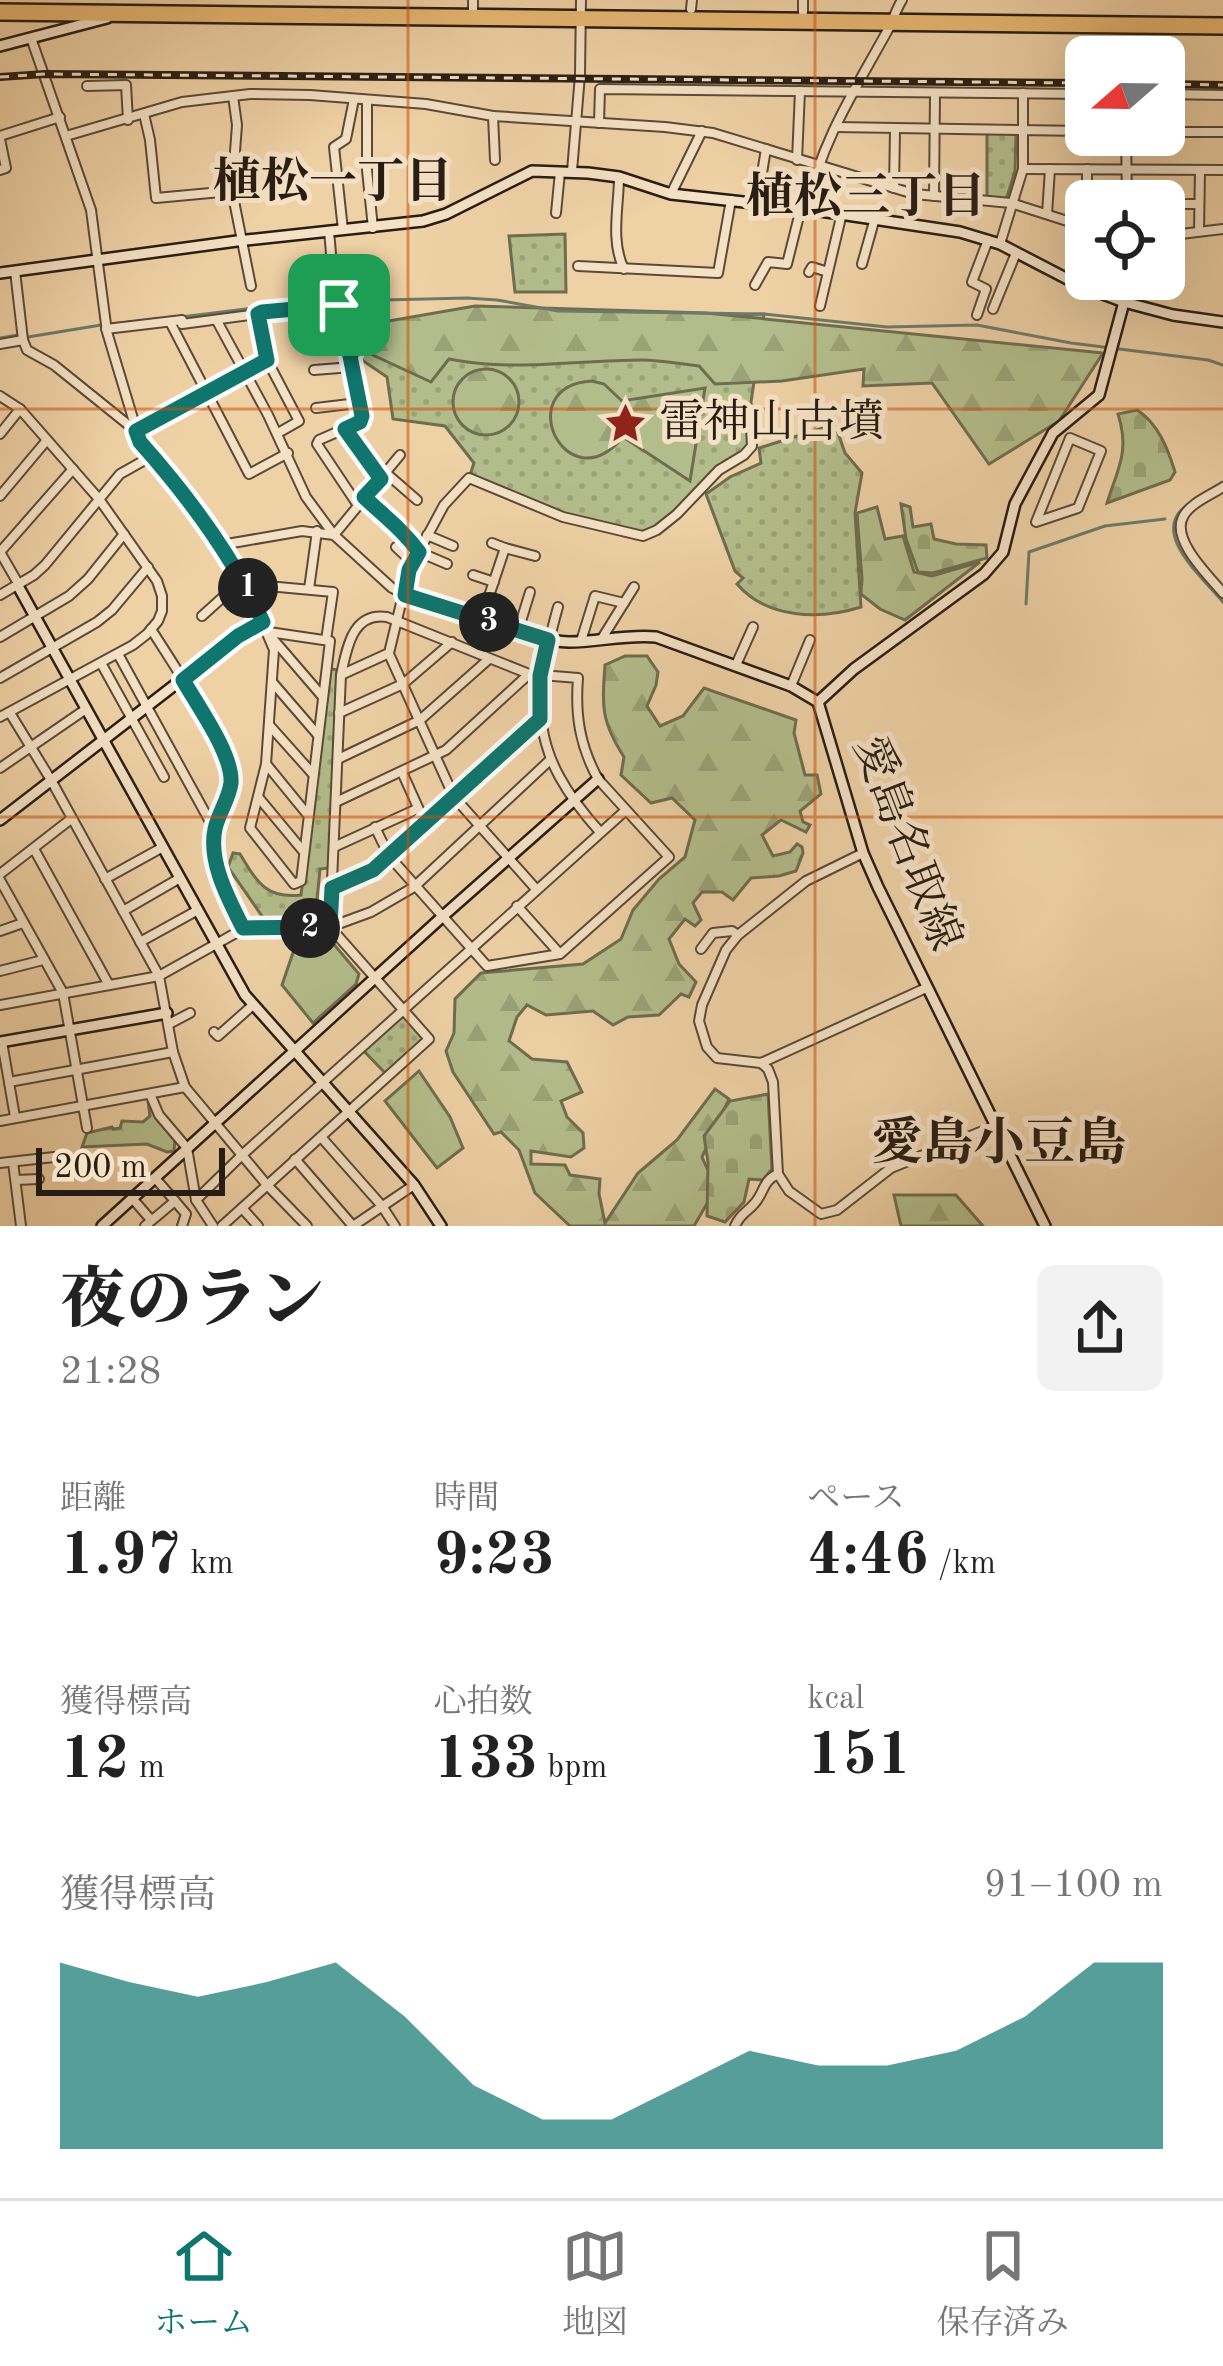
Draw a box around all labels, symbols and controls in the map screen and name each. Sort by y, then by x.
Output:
north arrow [1065,36,1185,156]
map controls [1065,36,1185,300]
district label: 植松一丁目 [213,156,453,208]
district label: 植松三丁目 [746,171,986,223]
button: locate [1065,180,1185,300]
pin [288,254,390,356]
icon: arrive [306,272,372,338]
place label: 雷神山古墳 [659,398,884,447]
place icon: 雷神山古墳 [602,401,648,447]
pin: 1 [218,558,278,618]
text: 1 [238,571,258,604]
pin: 3 [459,592,519,652]
text: 3 [479,605,499,638]
street label: 愛島名取線 [844,729,970,957]
pin: 2 [280,898,340,958]
text: 2 [300,911,320,944]
district label: 愛島小豆島 [871,1115,1127,1171]
scale bar [36,1142,225,1195]
text: 200 m [54,1152,147,1185]
button: share [1037,1265,1163,1391]
text: 夜のラン [60,1271,324,1337]
text: 21:28 [60,1353,161,1392]
text: 距離 [60,1483,126,1516]
text: 時間 [434,1483,500,1516]
text: ペース [807,1483,905,1516]
text: 1.97 [60,1527,181,1587]
text: 9:23 [434,1527,555,1587]
text: 4:46 [807,1527,929,1587]
text: km [181,1548,234,1581]
text: /km [929,1548,996,1581]
text: kcal [807,1683,864,1716]
text: 獲得標高 [60,1687,192,1720]
text: 心拍数 [434,1687,533,1720]
text: 151 [807,1727,912,1787]
text: 12 [60,1731,130,1791]
text: 133 [434,1731,538,1791]
text: m [130,1752,165,1785]
text: bpm [538,1752,608,1785]
text: 91–100 m [984,1866,1163,1905]
text: 獲得標高 [60,1877,216,1916]
tab: ホーム [154,2223,253,2345]
tab: 地図 [562,2223,628,2345]
tab: 保存済み [937,2223,1069,2345]

